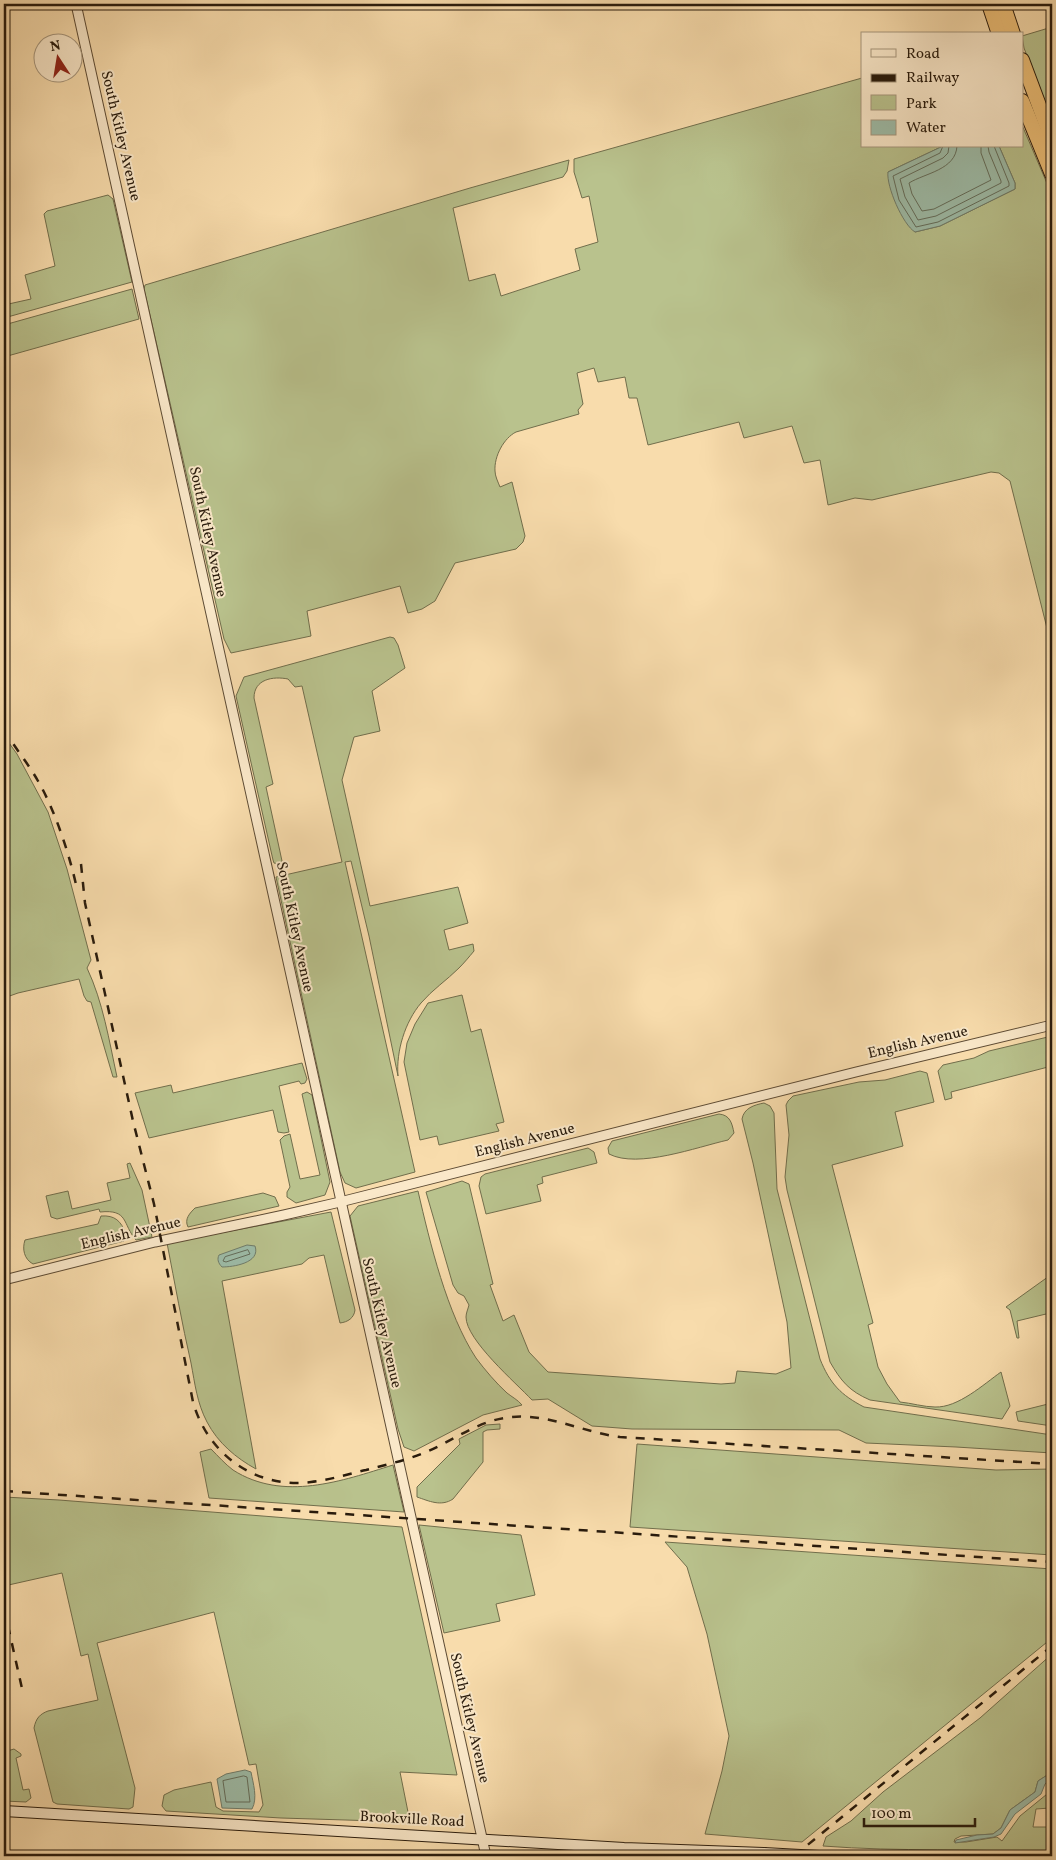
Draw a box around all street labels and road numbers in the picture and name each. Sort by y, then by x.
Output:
street label: South Kitley Avenue [95,69,145,203]
street label: South Kitley Avenue [183,465,231,599]
street label: South Kitley Avenue [270,860,318,994]
street label: English Avenue [866,1021,970,1065]
street label: English Avenue [473,1118,577,1164]
street label: English Avenue [79,1212,183,1256]
street label: South Kitley Avenue [356,1256,406,1390]
street label: South Kitley Avenue [444,1651,494,1785]
street label: Brookville Road [359,1807,465,1833]

